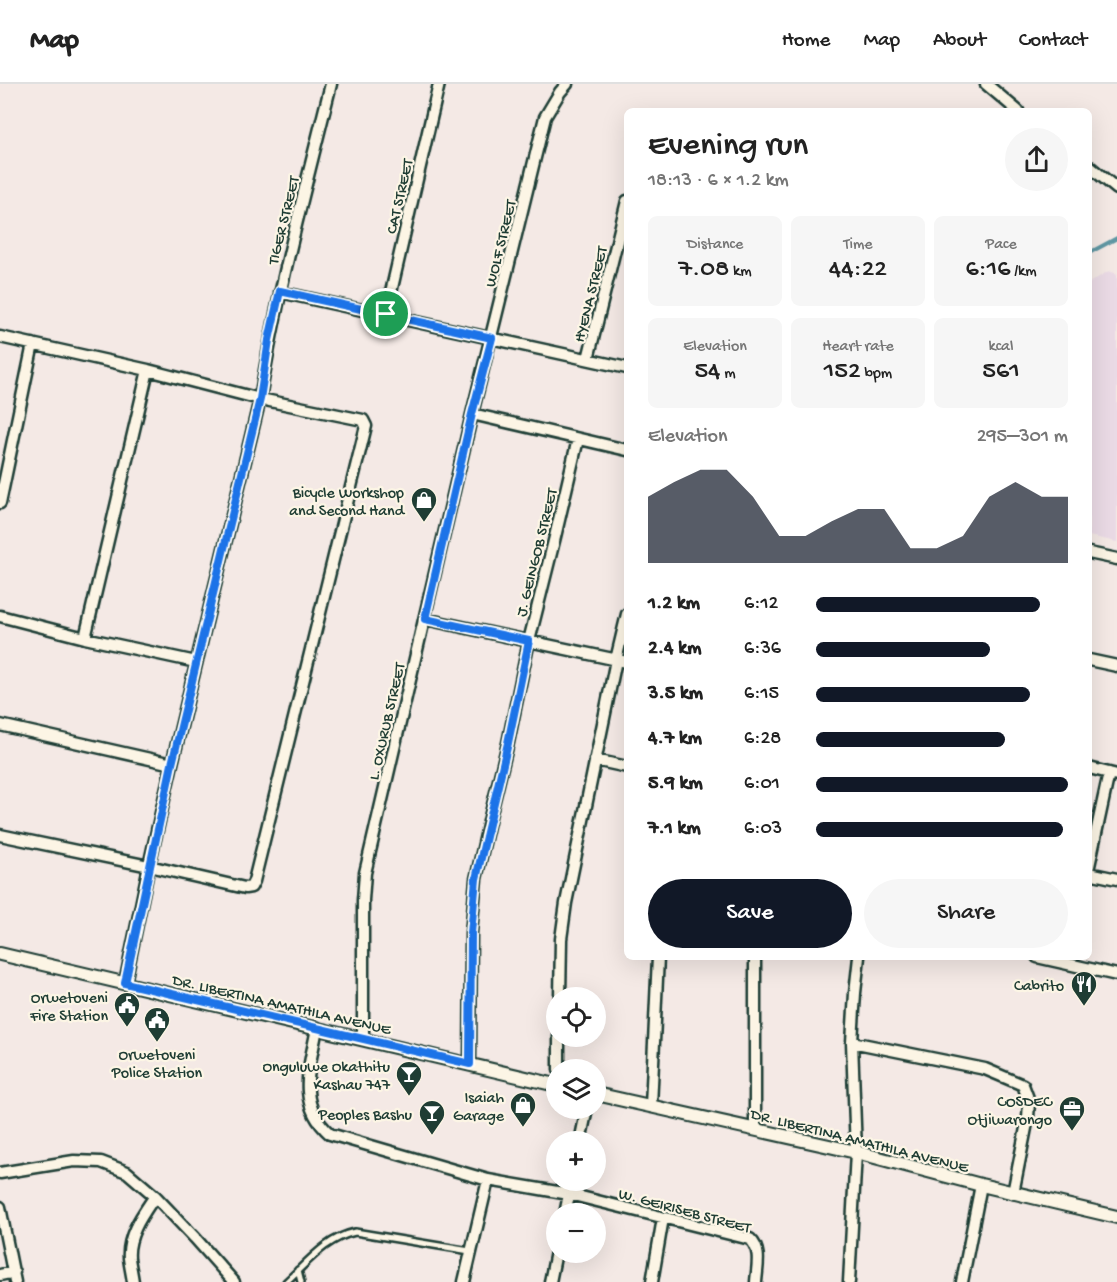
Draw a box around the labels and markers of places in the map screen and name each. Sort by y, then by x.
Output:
pin [360,288,411,339]
place label: Bicycle Workshop and Second Hand [289,485,406,522]
shop icon: Bicycle Workshop and Second Hand [409,485,439,523]
restaurant icon: Cabrito [1069,969,1099,1007]
place label: Cabrito [1014,978,1064,997]
place label: Orwetoveni Fire Station [29,990,108,1027]
public building icon: Orwetoveni Fire Station [112,990,142,1028]
public building icon: Orwetoveni Police Station [142,1005,172,1043]
place label: Orwetoveni Police Station [111,1047,203,1084]
place label: Onguluwe Okathitu Kashau 747 [262,1059,391,1096]
bar icon: Onguluwe Okathitu Kashau 747 [394,1059,424,1097]
place label: Isaiah Garage [453,1090,505,1127]
shop icon: Isaiah Garage [508,1090,538,1128]
place label: COSDEC Otjiwarongo [967,1094,1053,1131]
office icon: COSDEC Otjiwarongo [1057,1094,1087,1132]
bar icon: Peoples Bashu [417,1098,447,1136]
place label: Peoples Bashu [317,1107,412,1126]

